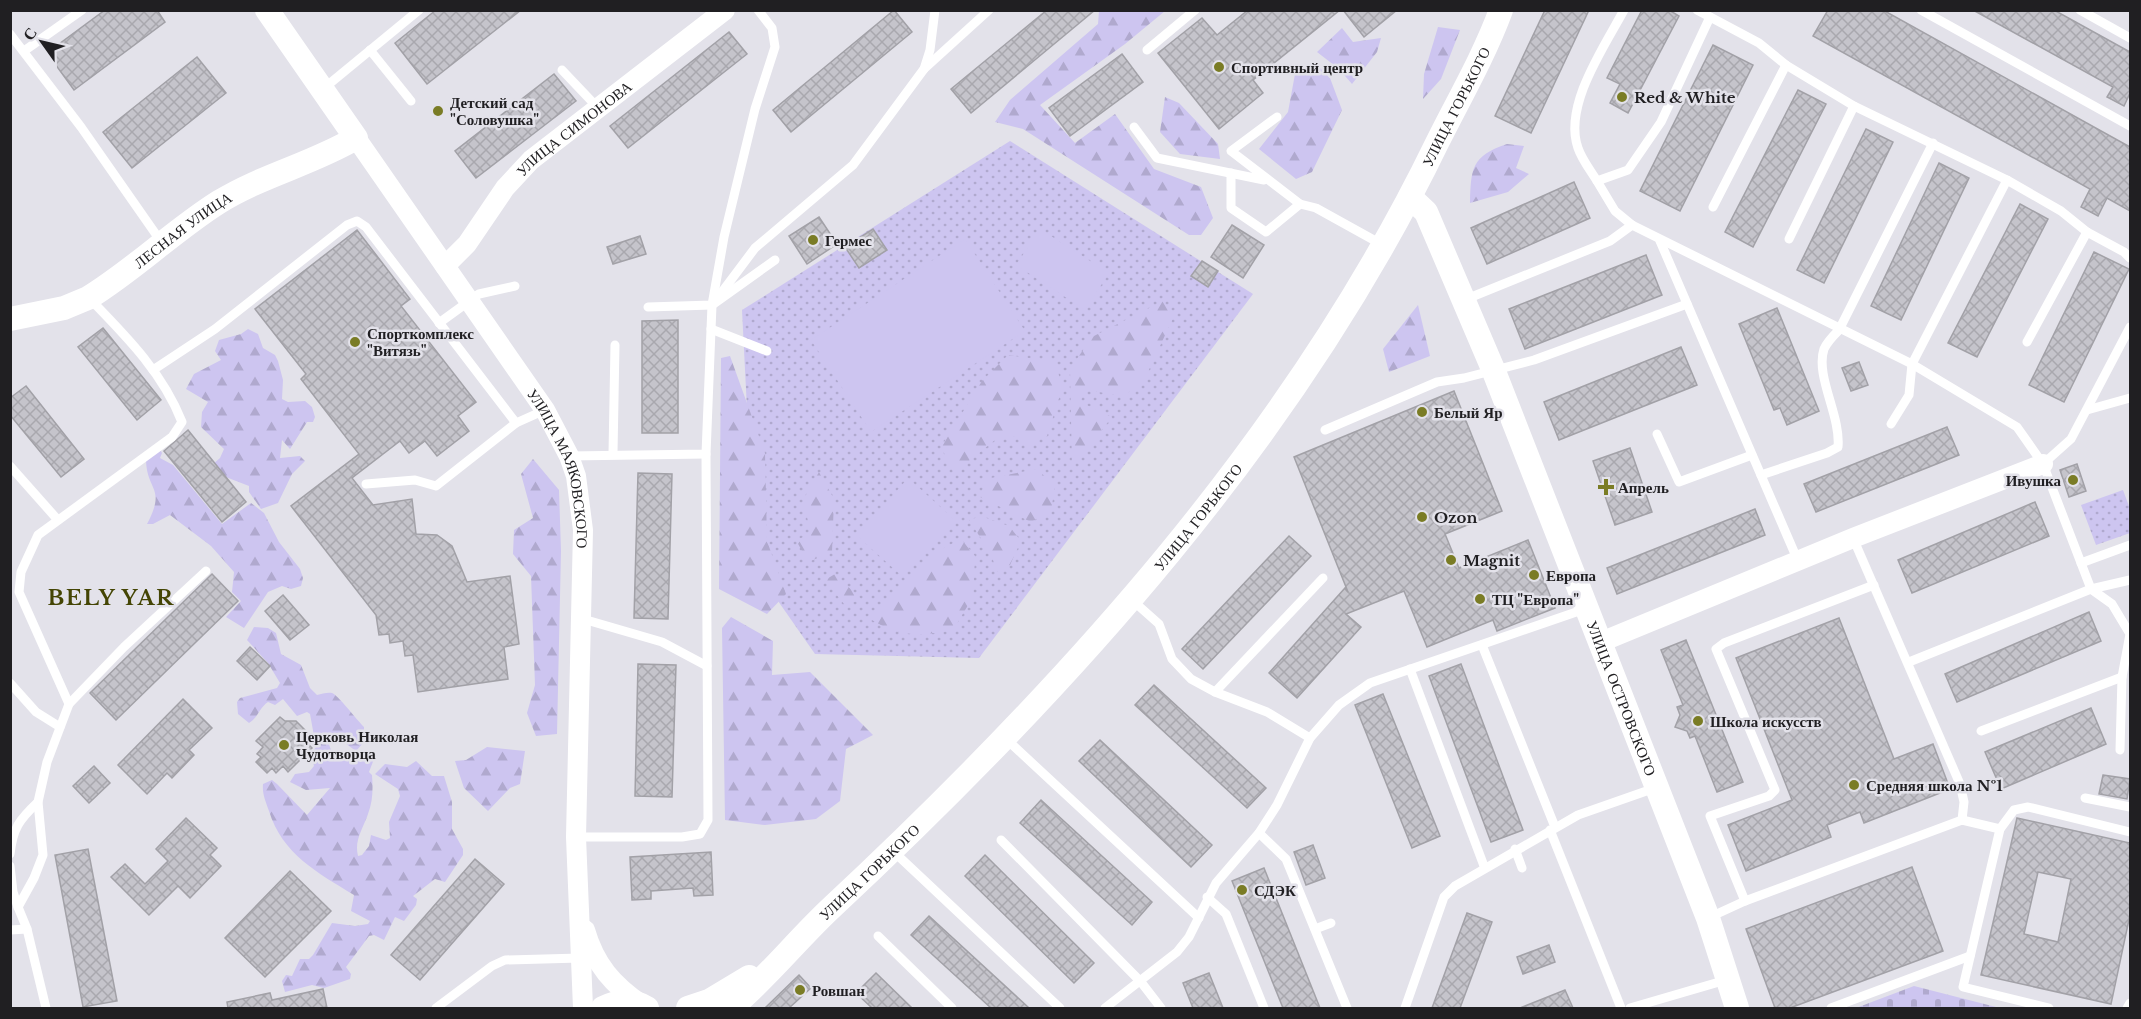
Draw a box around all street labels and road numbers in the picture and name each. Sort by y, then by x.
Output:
street label: УЛИЦА ГОРЬКОГО [1417,43,1494,170]
street label: УЛИЦА СИМОНОВА [512,76,635,180]
street label: ЛЕСНАЯ УЛИЦА [130,187,235,272]
street label: УЛИЦА МАЯКОВСКОГО [523,385,593,549]
street label: УЛИЦА ГОРЬКОГО [1149,459,1246,575]
street label: УЛИЦА ОСТРОВСКОГО [1583,618,1661,779]
street label: УЛИЦА ГОРЬКОГО [815,819,923,924]

